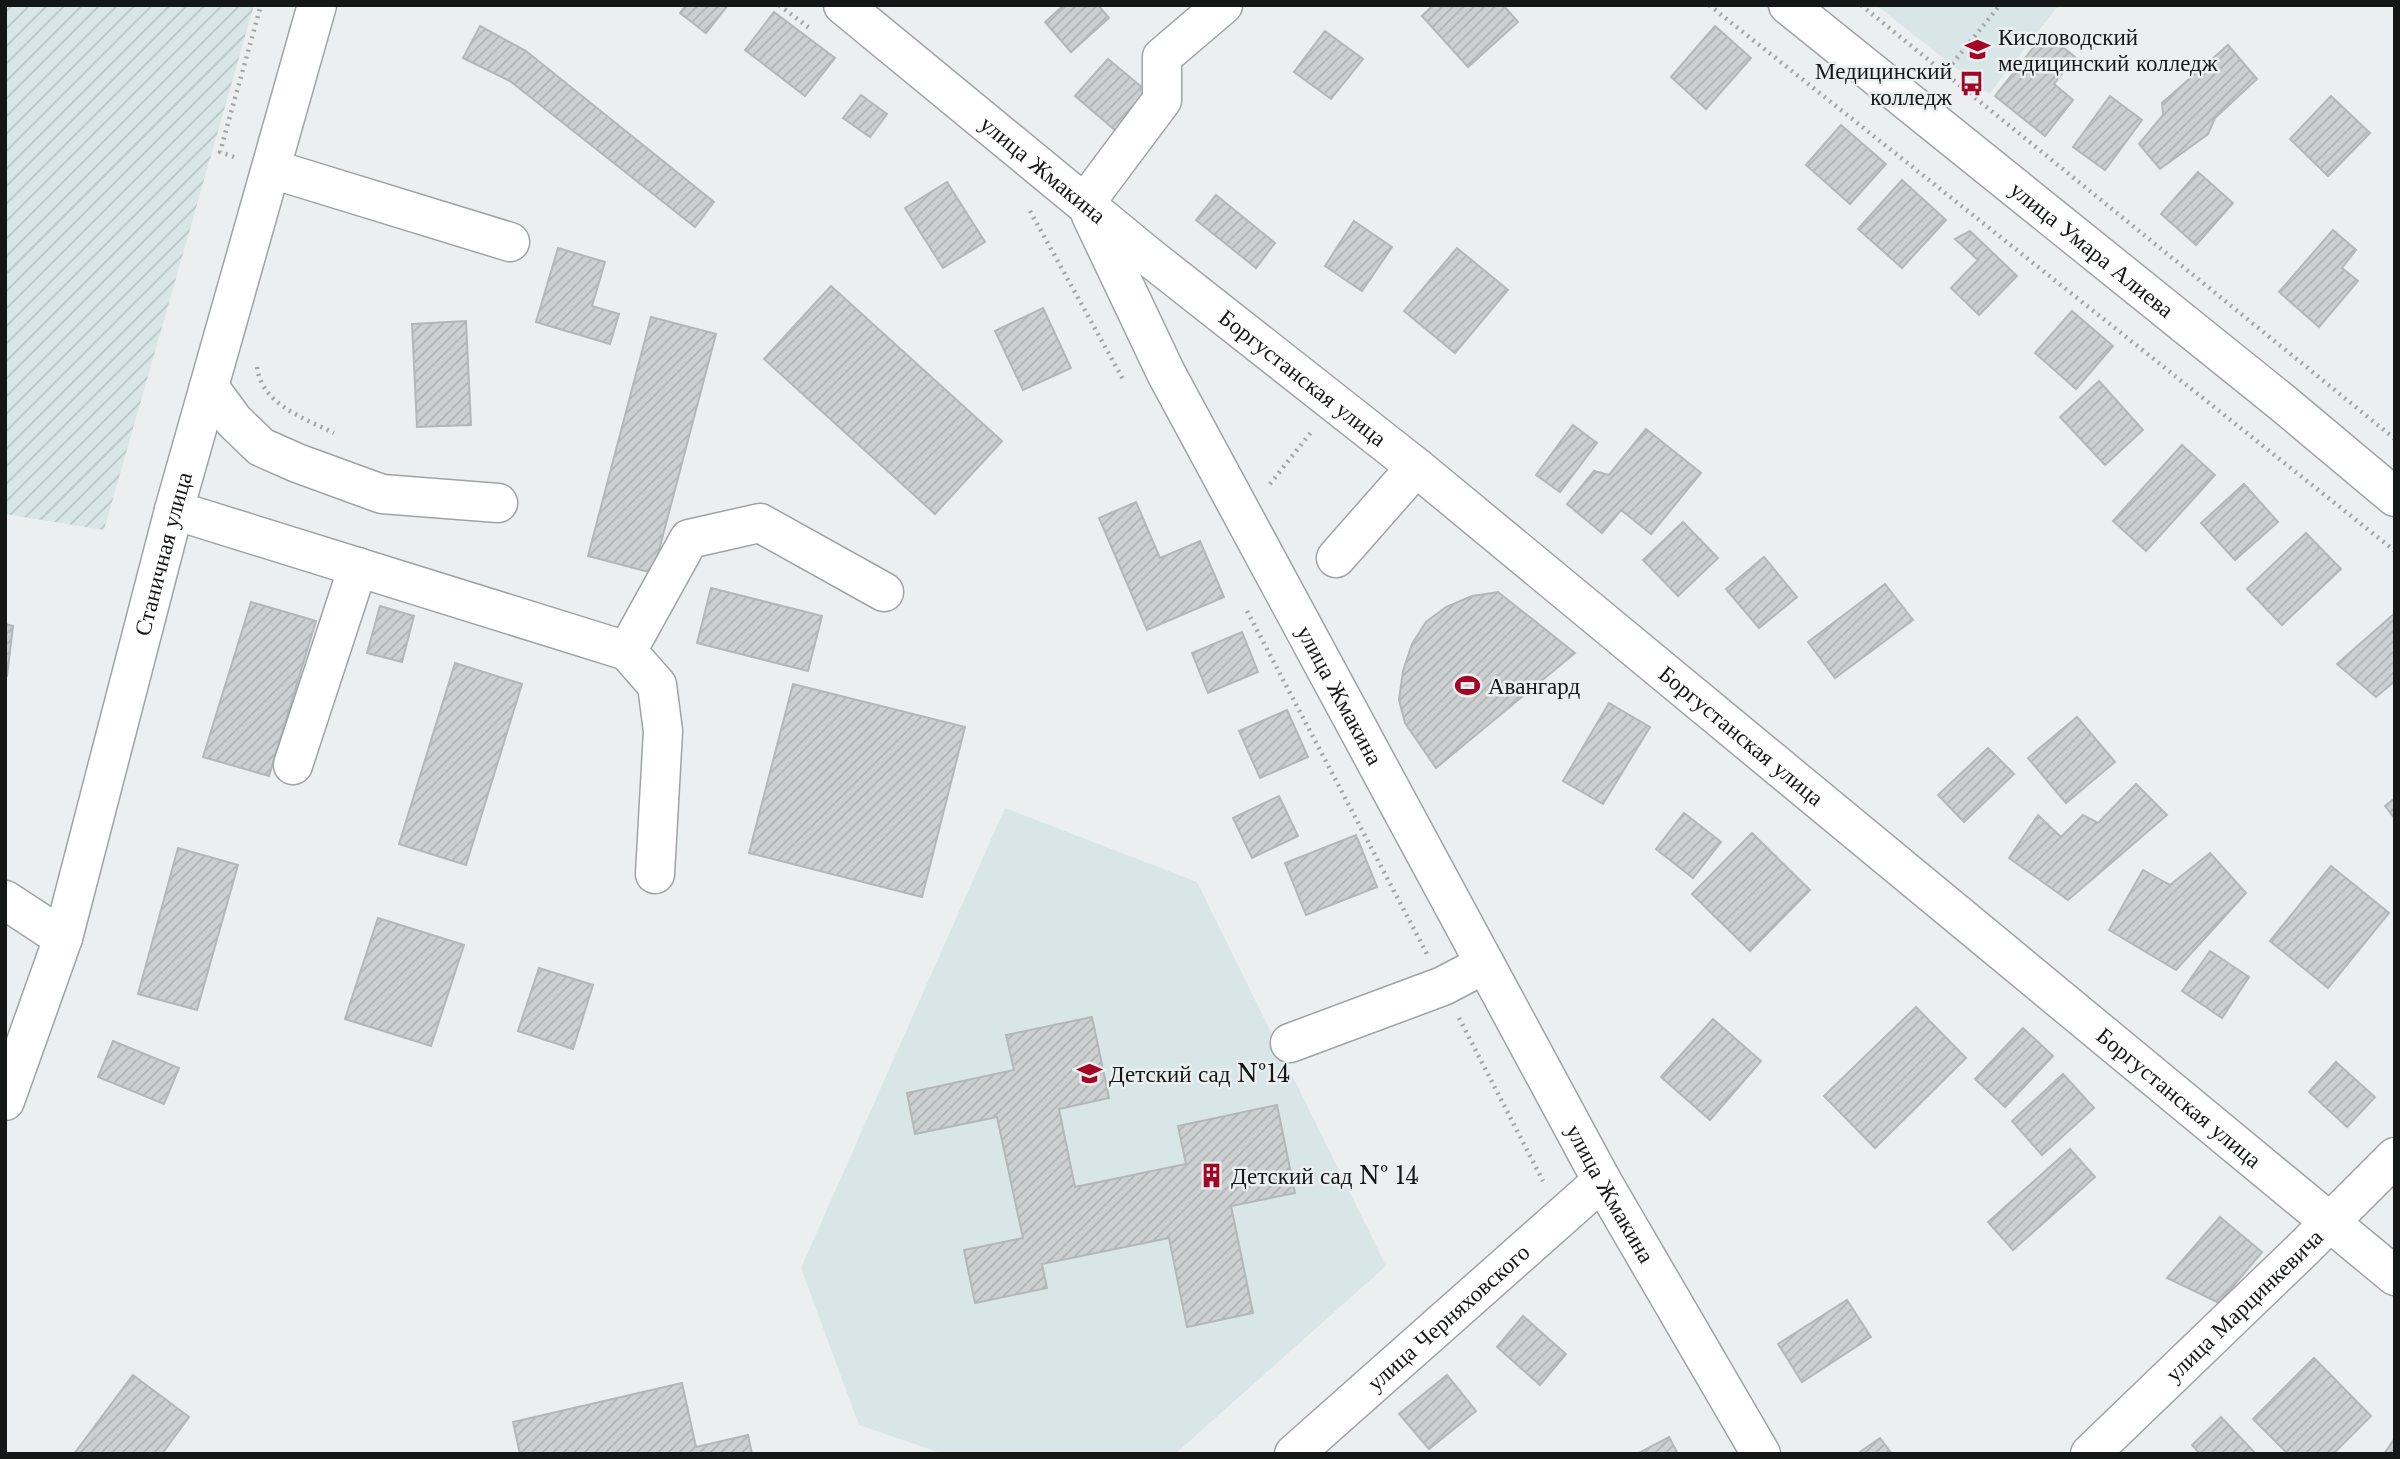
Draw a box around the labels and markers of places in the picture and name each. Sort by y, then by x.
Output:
place label: Кисловодский медицинский колледж [1998,23,2218,77]
school or university icon: Кисловодский медицинский колледж [1964,36,1992,64]
place label: Медицинский колледж [1815,57,1952,111]
bus stop icon: Медицинский колледж [1958,70,1986,98]
sports icon: Авангард [1454,672,1482,700]
place label: Авангард [1488,672,1581,700]
school or university icon: Детский сад №14 [1075,1060,1103,1088]
place label: Детский сад №14 [1109,1060,1290,1088]
building icon: Детский сад № 14 [1197,1162,1225,1190]
place label: Детский сад № 14 [1231,1162,1419,1190]

